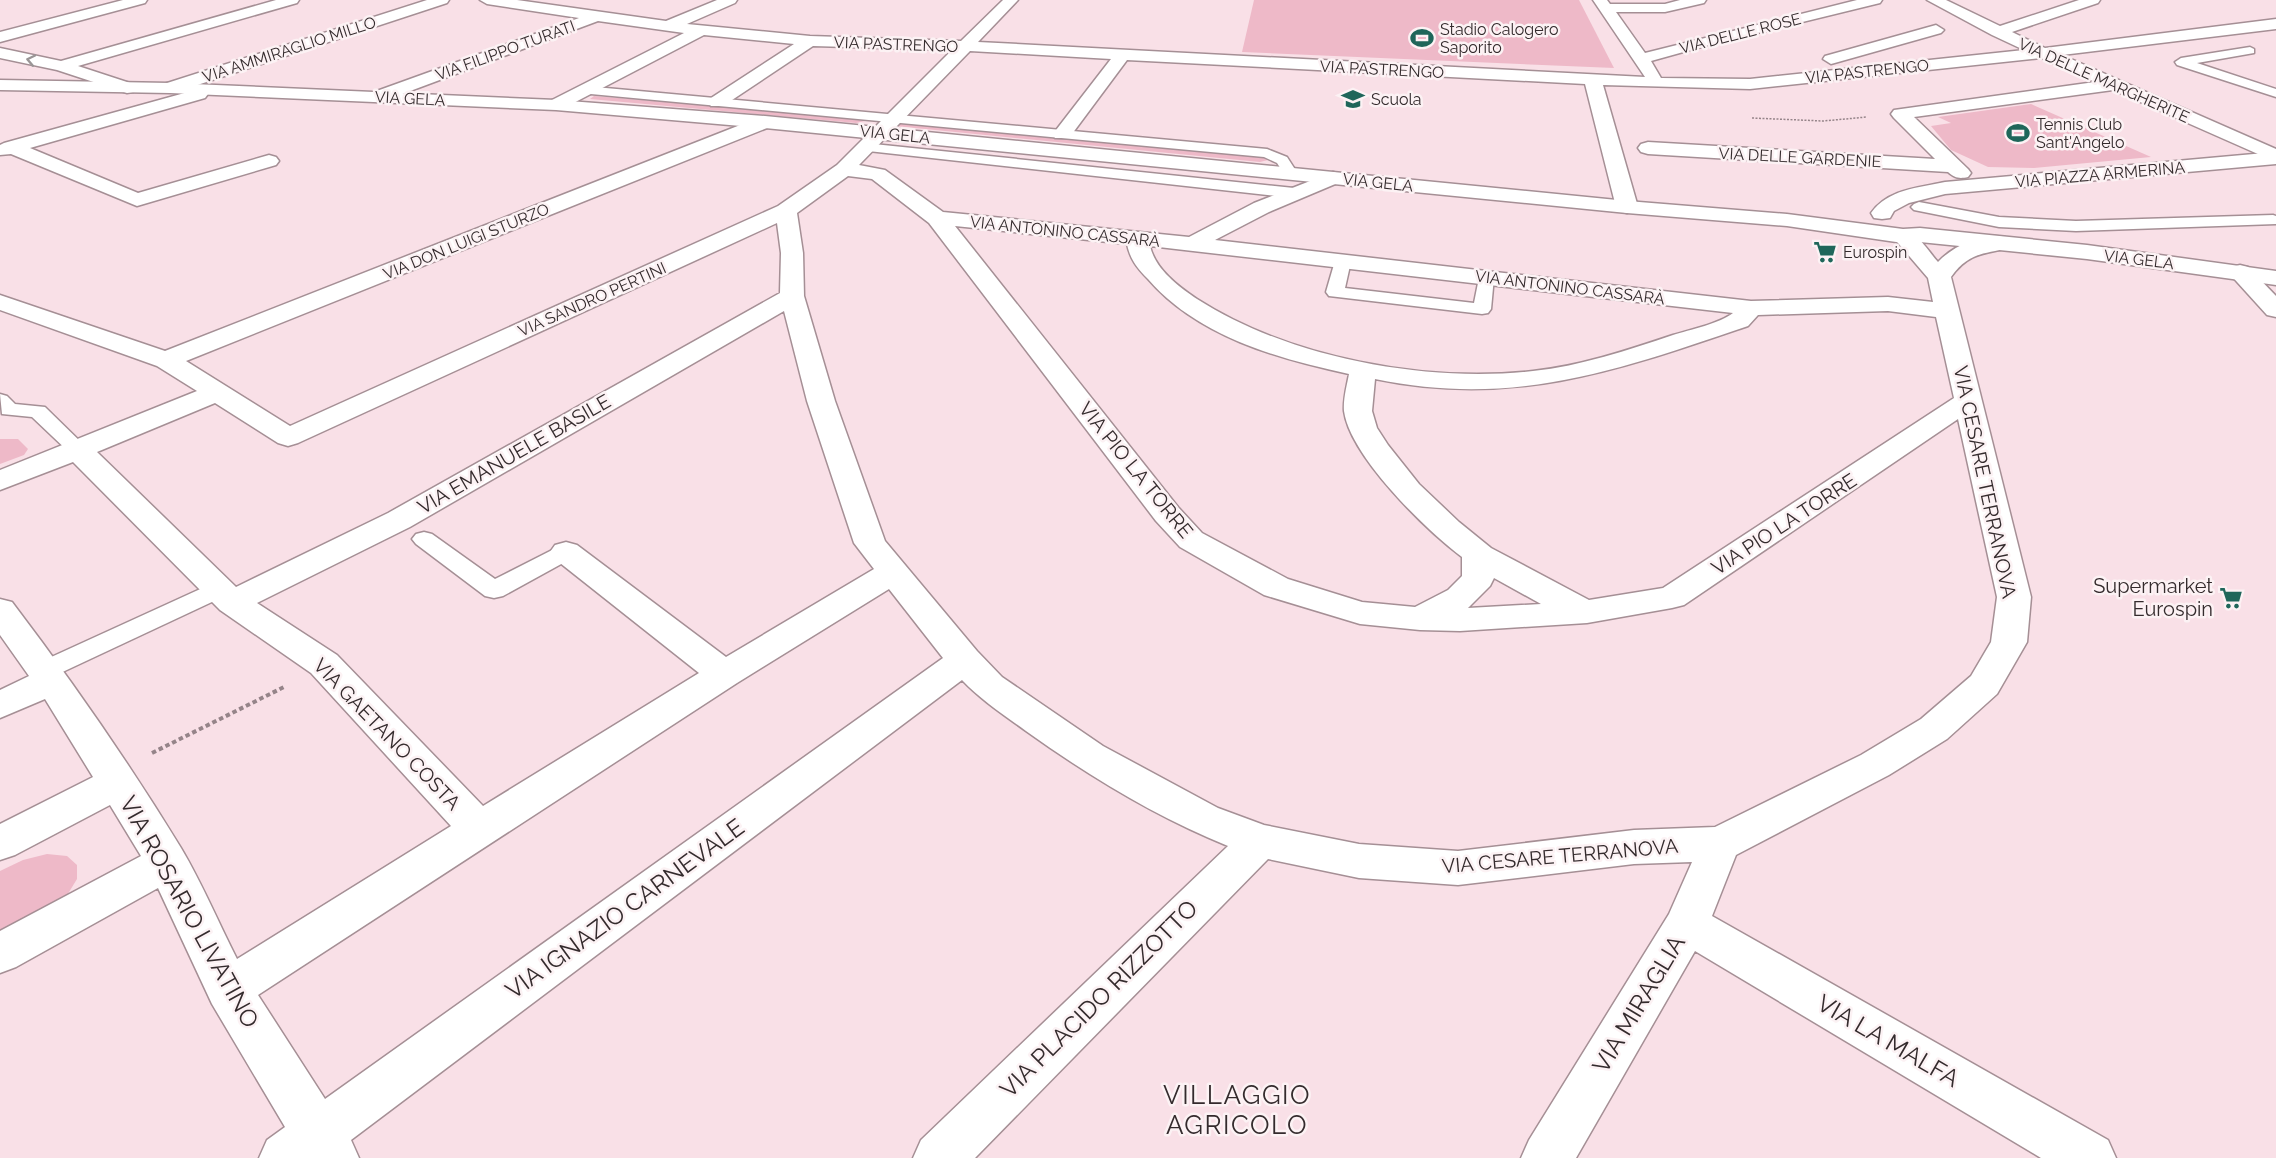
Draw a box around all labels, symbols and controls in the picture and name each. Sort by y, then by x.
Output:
street label: VIA DELLE ROSE [1677,9,1803,58]
street label: VIA AMMIRAGLIO MILLO [200,12,378,87]
street label: VIA FILIPPO TURATI [433,16,578,85]
place label: Stadio Calogero Saporito [1440,20,1558,57]
sports icon: Stadio Calogero Saporito [1409,25,1435,51]
street label: VIA PASTRENGO [833,33,959,56]
street label: VIA DELLE MARGHERITE [2015,34,2192,127]
one-way arrow [26,54,36,67]
street label: VIA PASTRENGO [1804,56,1930,87]
street label: VIA PASTRENGO [1319,57,1445,82]
school or university icon: Scuola [1340,86,1366,112]
street label: VIA GELA [374,87,446,110]
place label: Scuola [1371,90,1422,109]
place label: Tennis Club Sant'Angelo [2036,115,2124,152]
sports icon: Tennis Club Sant'Angelo [2005,120,2031,146]
street label: VIA GELA [859,121,931,148]
street label: VIA DELLE GARDENIE [1718,144,1882,171]
street label: VIA PIAZZA ARMERINA [2014,158,2186,191]
street label: VIA GELA [1342,169,1414,196]
street label: VIA DON LUIGI STURZO [380,199,552,283]
street label: VIA ANTONINO CASSARÀ [969,211,1161,251]
supermarket icon: Eurospin [1812,239,1838,265]
place label: Eurospin [1843,243,1907,262]
street label: VIA GELA [2103,246,2175,273]
street label: VIA SANDRO PERTINI [515,258,669,341]
street label: VIA ANTONINO CASSARÀ [1474,265,1666,309]
street label: VIA CESARE TERRANOVA [1949,363,2022,601]
street label: VIA EMANUELE BASILE [413,389,615,519]
street label: VIA PIO LA TORRE [1074,397,1198,543]
street label: VIA PIO LA TORRE [1707,468,1861,580]
place label: Supermarket Eurospin [2093,574,2213,621]
supermarket icon: Supermarket Eurospin [2218,585,2244,611]
street label: VIA GAETANO COSTA [308,653,466,815]
street label: VIA ROSARIO LIVATINO [114,791,265,1033]
street label: VIA IGNAZIO CARNEVALE [500,812,750,1005]
street label: VIA CESARE TERRANOVA [1441,834,1680,878]
street label: VIA PLACIDO RIZZOTTO [994,894,1204,1104]
street label: VIA MIRAGLIA [1586,930,1691,1078]
street label: VIA LA MALFA [1812,988,1965,1093]
district label: VILLAGGIO AGRICOLO [1163,1080,1311,1140]

